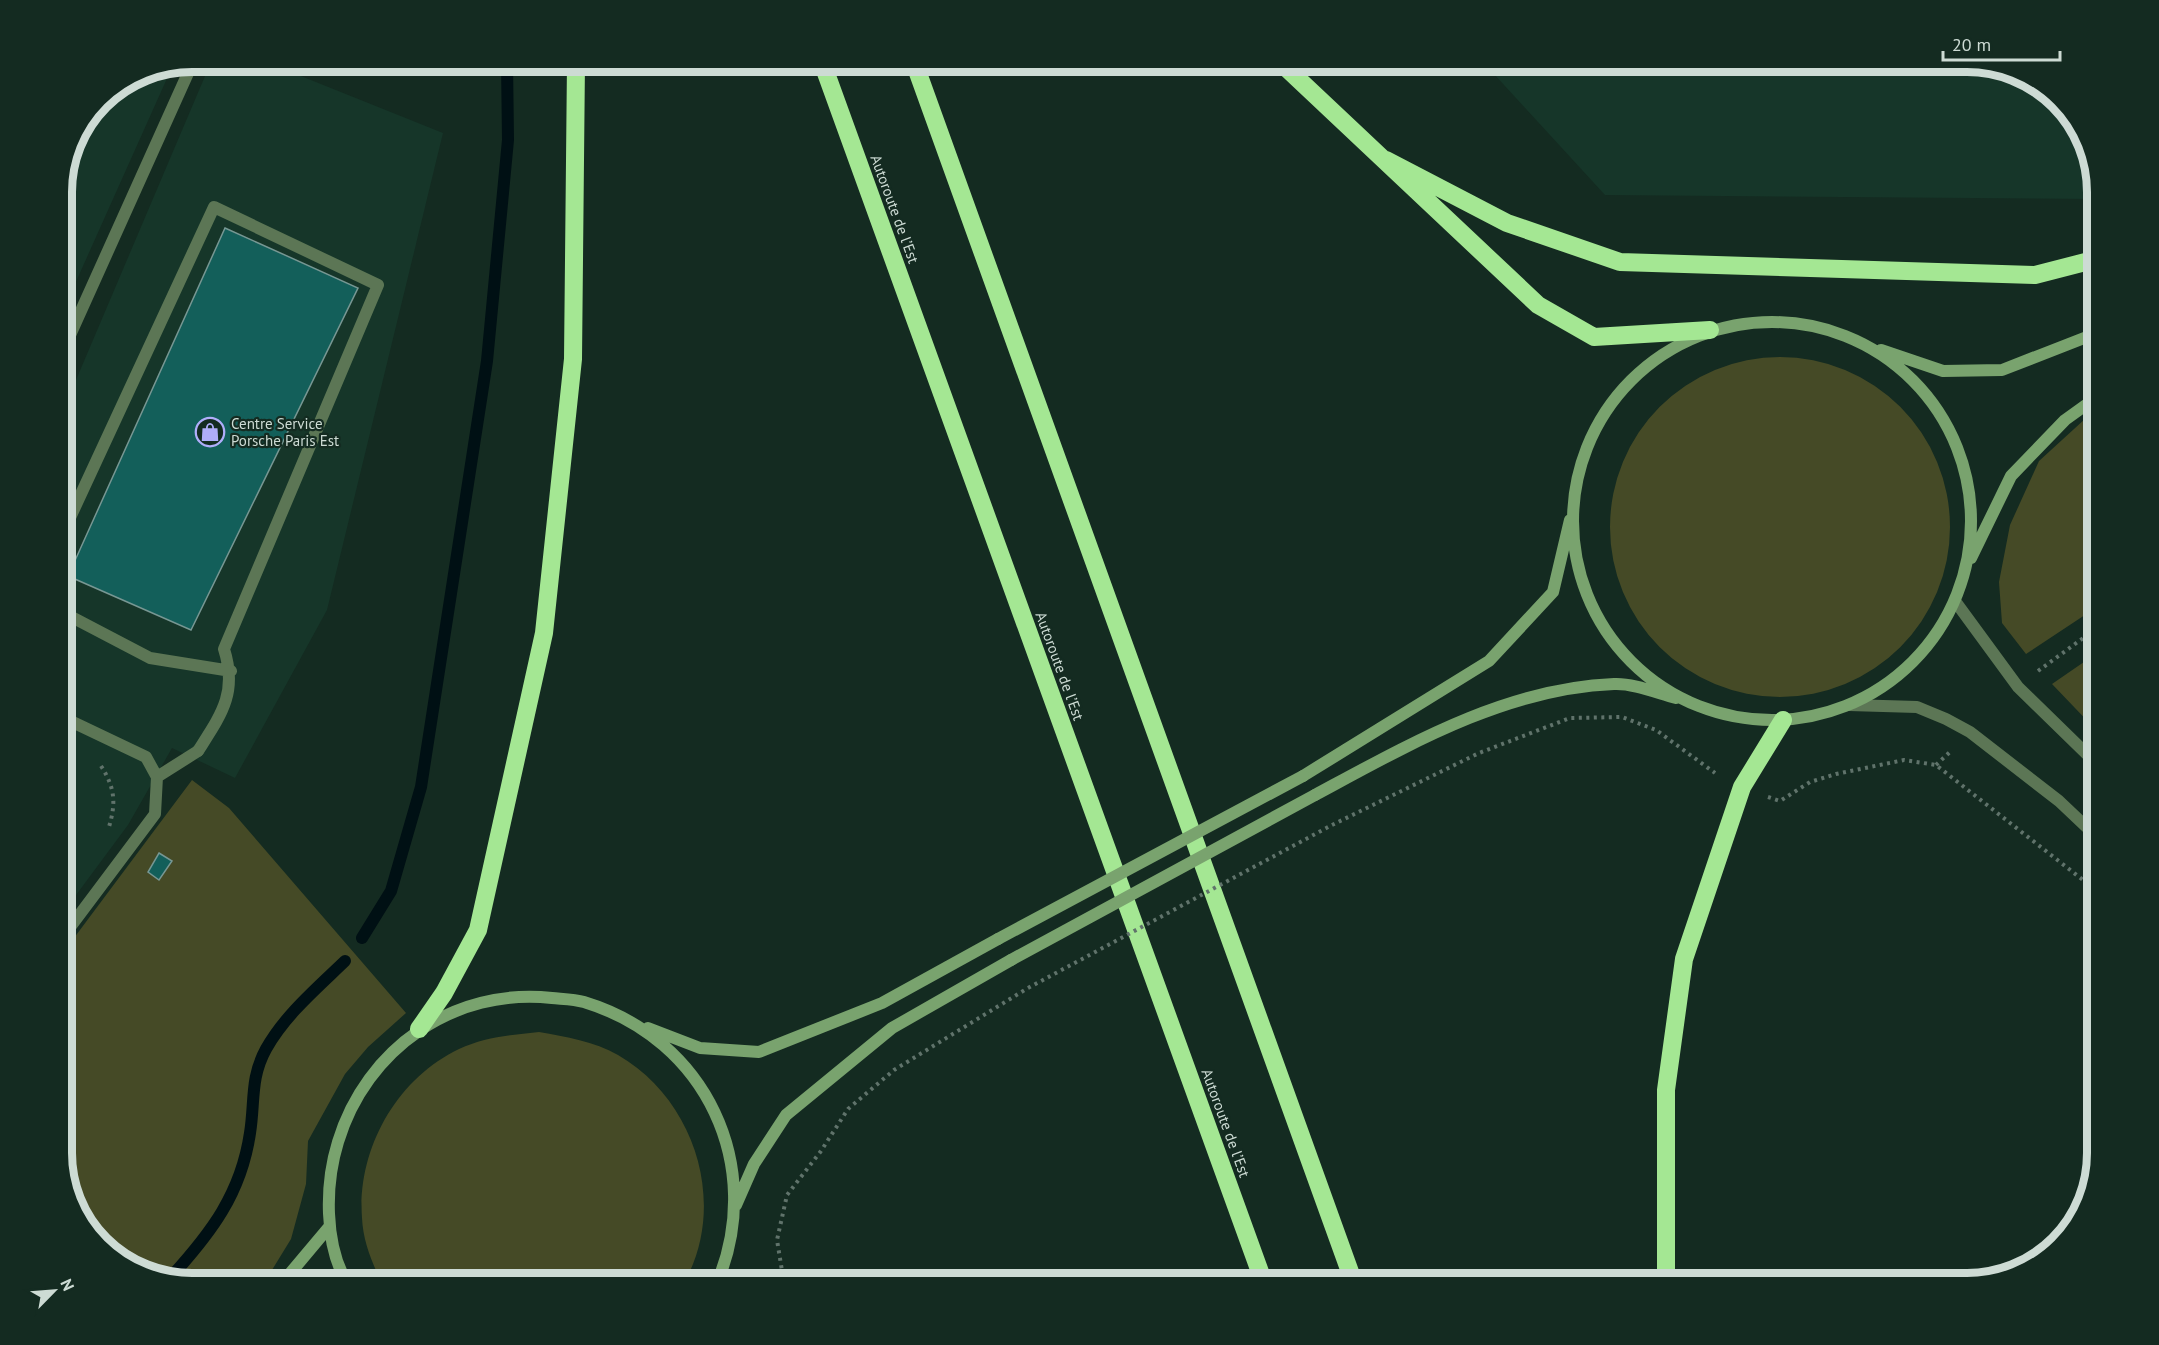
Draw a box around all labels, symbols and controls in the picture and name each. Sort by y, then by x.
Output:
scale bar [1943,24,2060,62]
text: 20 m [1952,33,1991,56]
street label: Autoroute de l’Est [867,152,923,266]
place label: Centre Service Porsche Paris Est [231,414,339,450]
shop icon: Centre Service Porsche Paris Est [194,416,226,448]
street label: Autoroute de l’Est [1032,609,1088,723]
street label: Autoroute de l’Est [1198,1066,1254,1180]
north arrow [24,1261,84,1321]
text: N [56,1276,79,1294]

